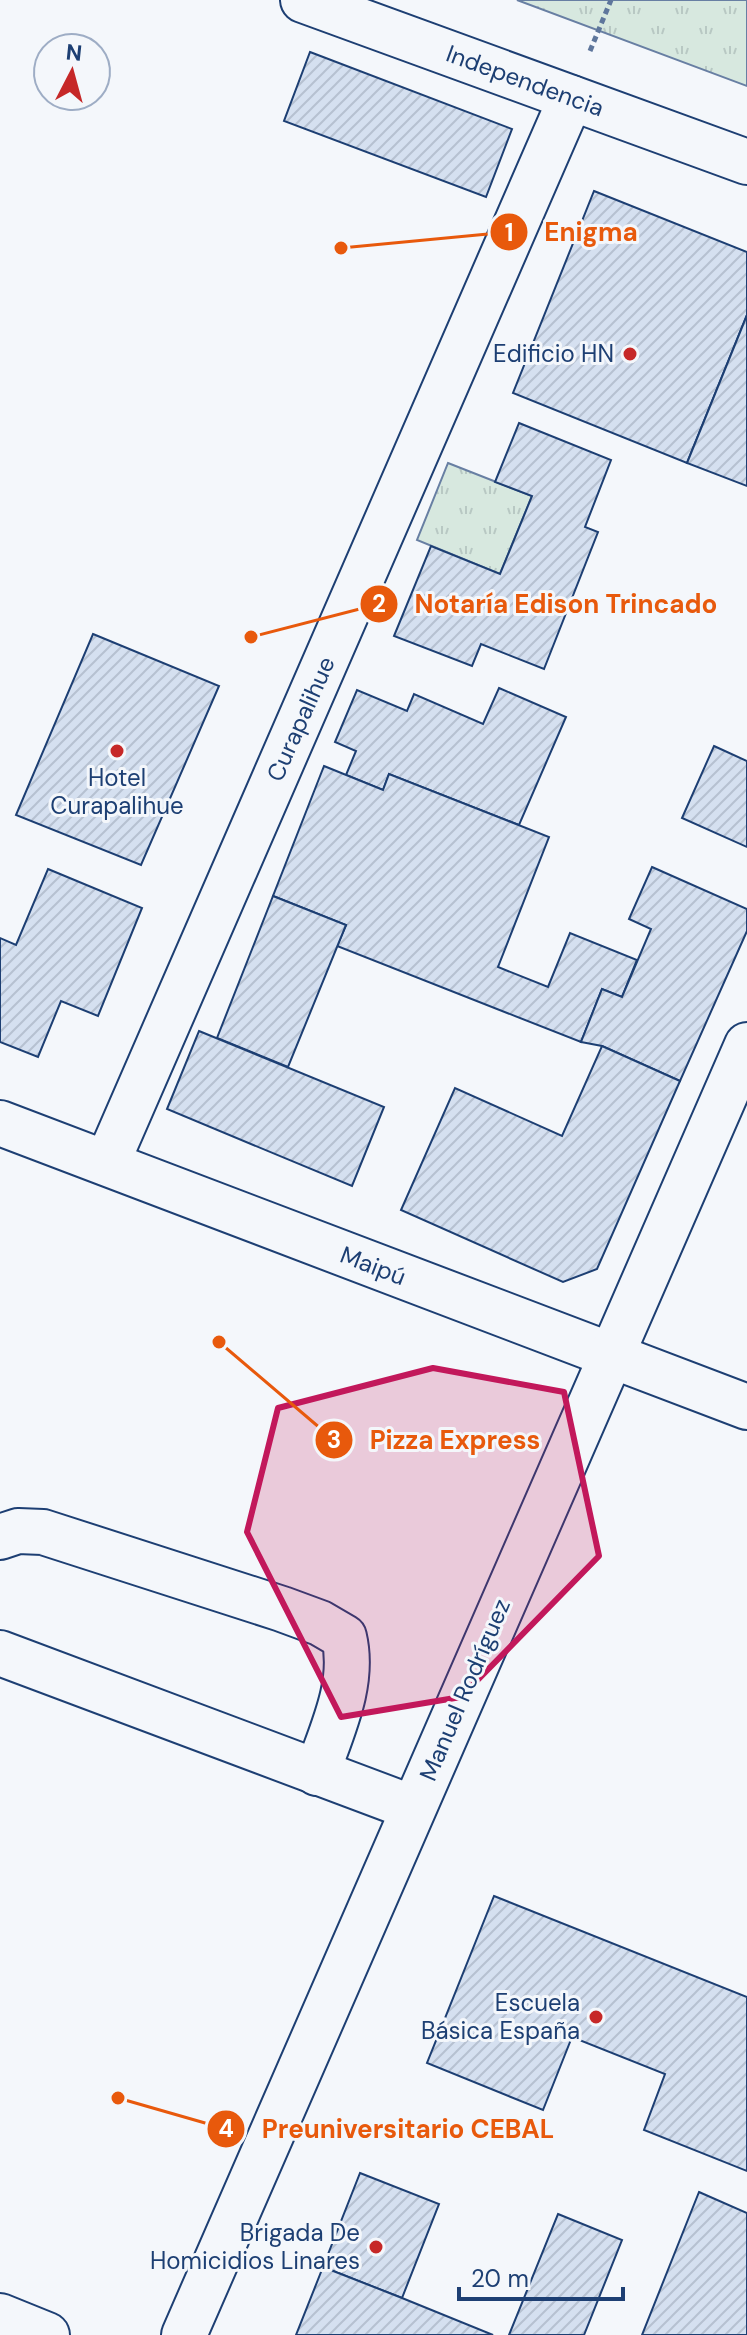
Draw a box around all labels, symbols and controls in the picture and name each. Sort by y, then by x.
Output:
north arrow [32,32,112,112]
text: N [65,37,84,68]
street label: Independencia [442,38,608,123]
callout: Enigma [489,207,654,257]
text: Enigma [544,215,638,249]
text: 1 [505,217,513,248]
place label: Edificio HN [493,338,614,369]
marker: Edificio HN [621,345,639,363]
callout: Notaría Edison Trincado [359,579,734,629]
text: Notaría Edison Trincado [415,587,717,621]
text: 2 [372,588,386,619]
street label: Curapalihue [259,652,342,786]
marker: Hotel Curapalihue [108,742,126,760]
place label: Hotel Curapalihue [50,762,184,821]
street label: Maipú [336,1239,410,1292]
callout: Pizza Express [314,1415,556,1465]
text: Pizza Express [370,1423,540,1457]
text: 3 [327,1424,341,1455]
street label: Manuel Rodríguez [412,1594,517,1786]
place label: Escuela Básica España [421,1987,580,2046]
marker: Escuela Básica España [587,2008,605,2026]
callout: Preuniversitario CEBAL [206,2104,570,2154]
text: Preuniversitario CEBAL [262,2112,554,2146]
text: 4 [218,2113,234,2144]
place label: Brigada De Homicidios Linares [150,2217,360,2276]
marker: Brigada De Homicidios Linares [367,2238,385,2256]
scale bar [459,2251,623,2301]
text: 20 m [471,2263,529,2294]

